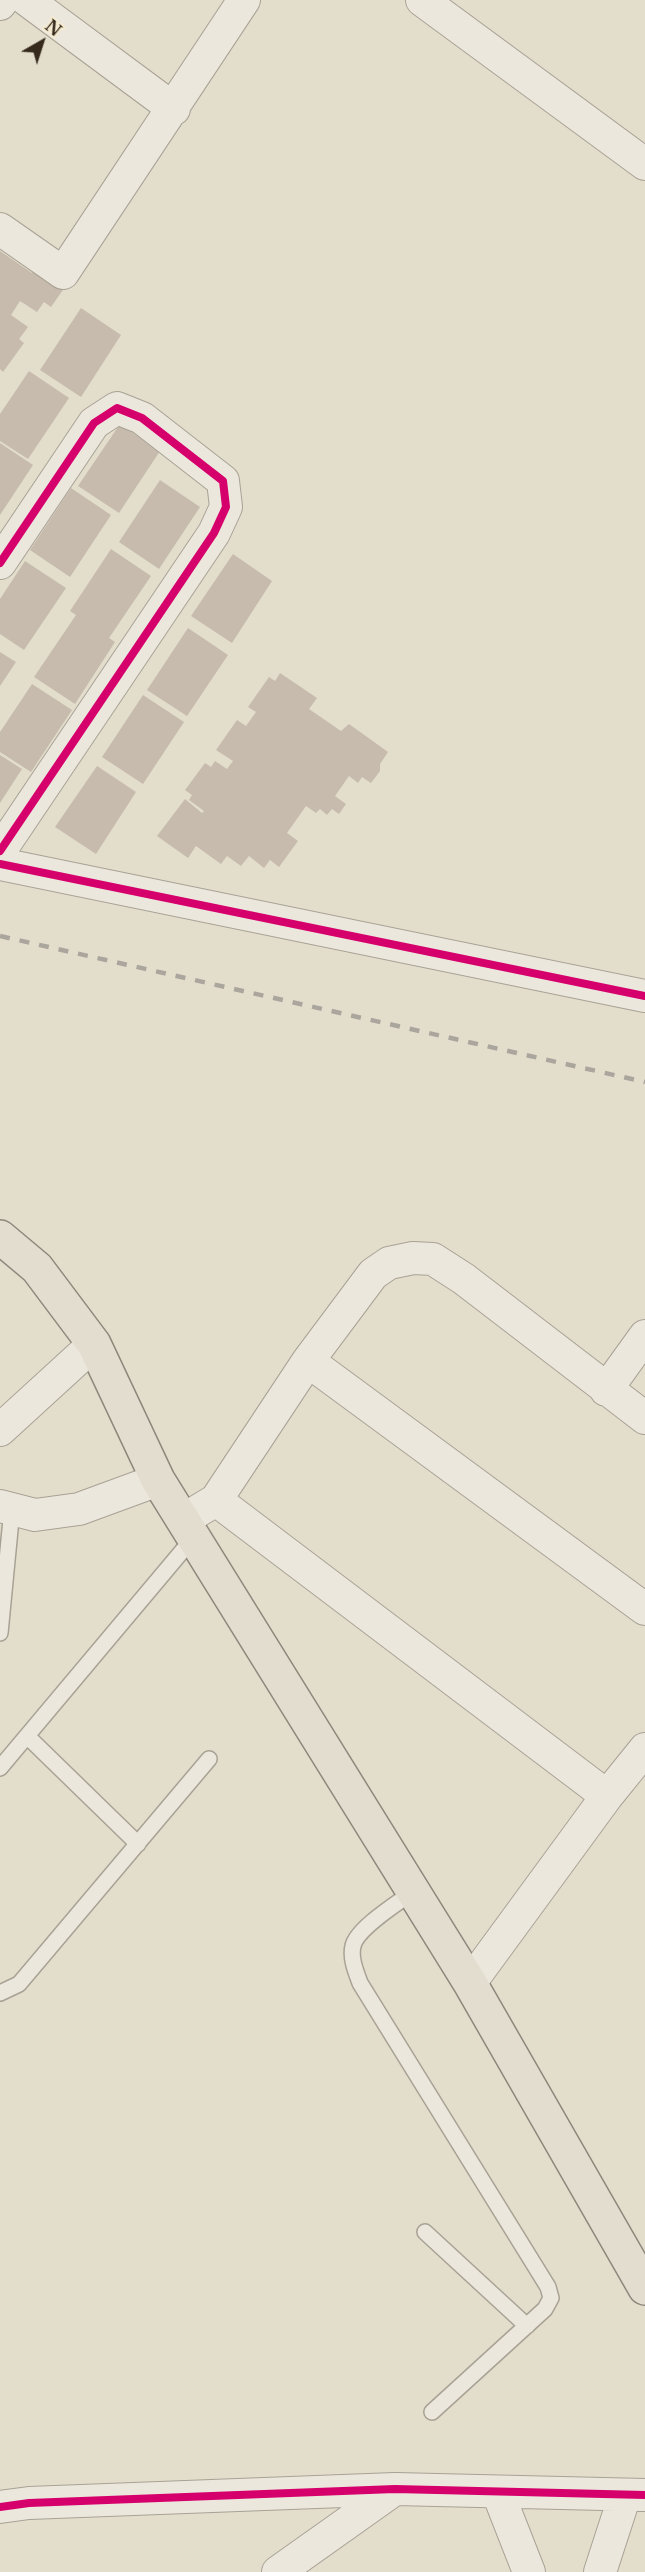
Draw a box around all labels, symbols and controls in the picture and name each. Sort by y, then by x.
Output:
north arrow [12,12,72,72]
text: N [41,16,65,41]

